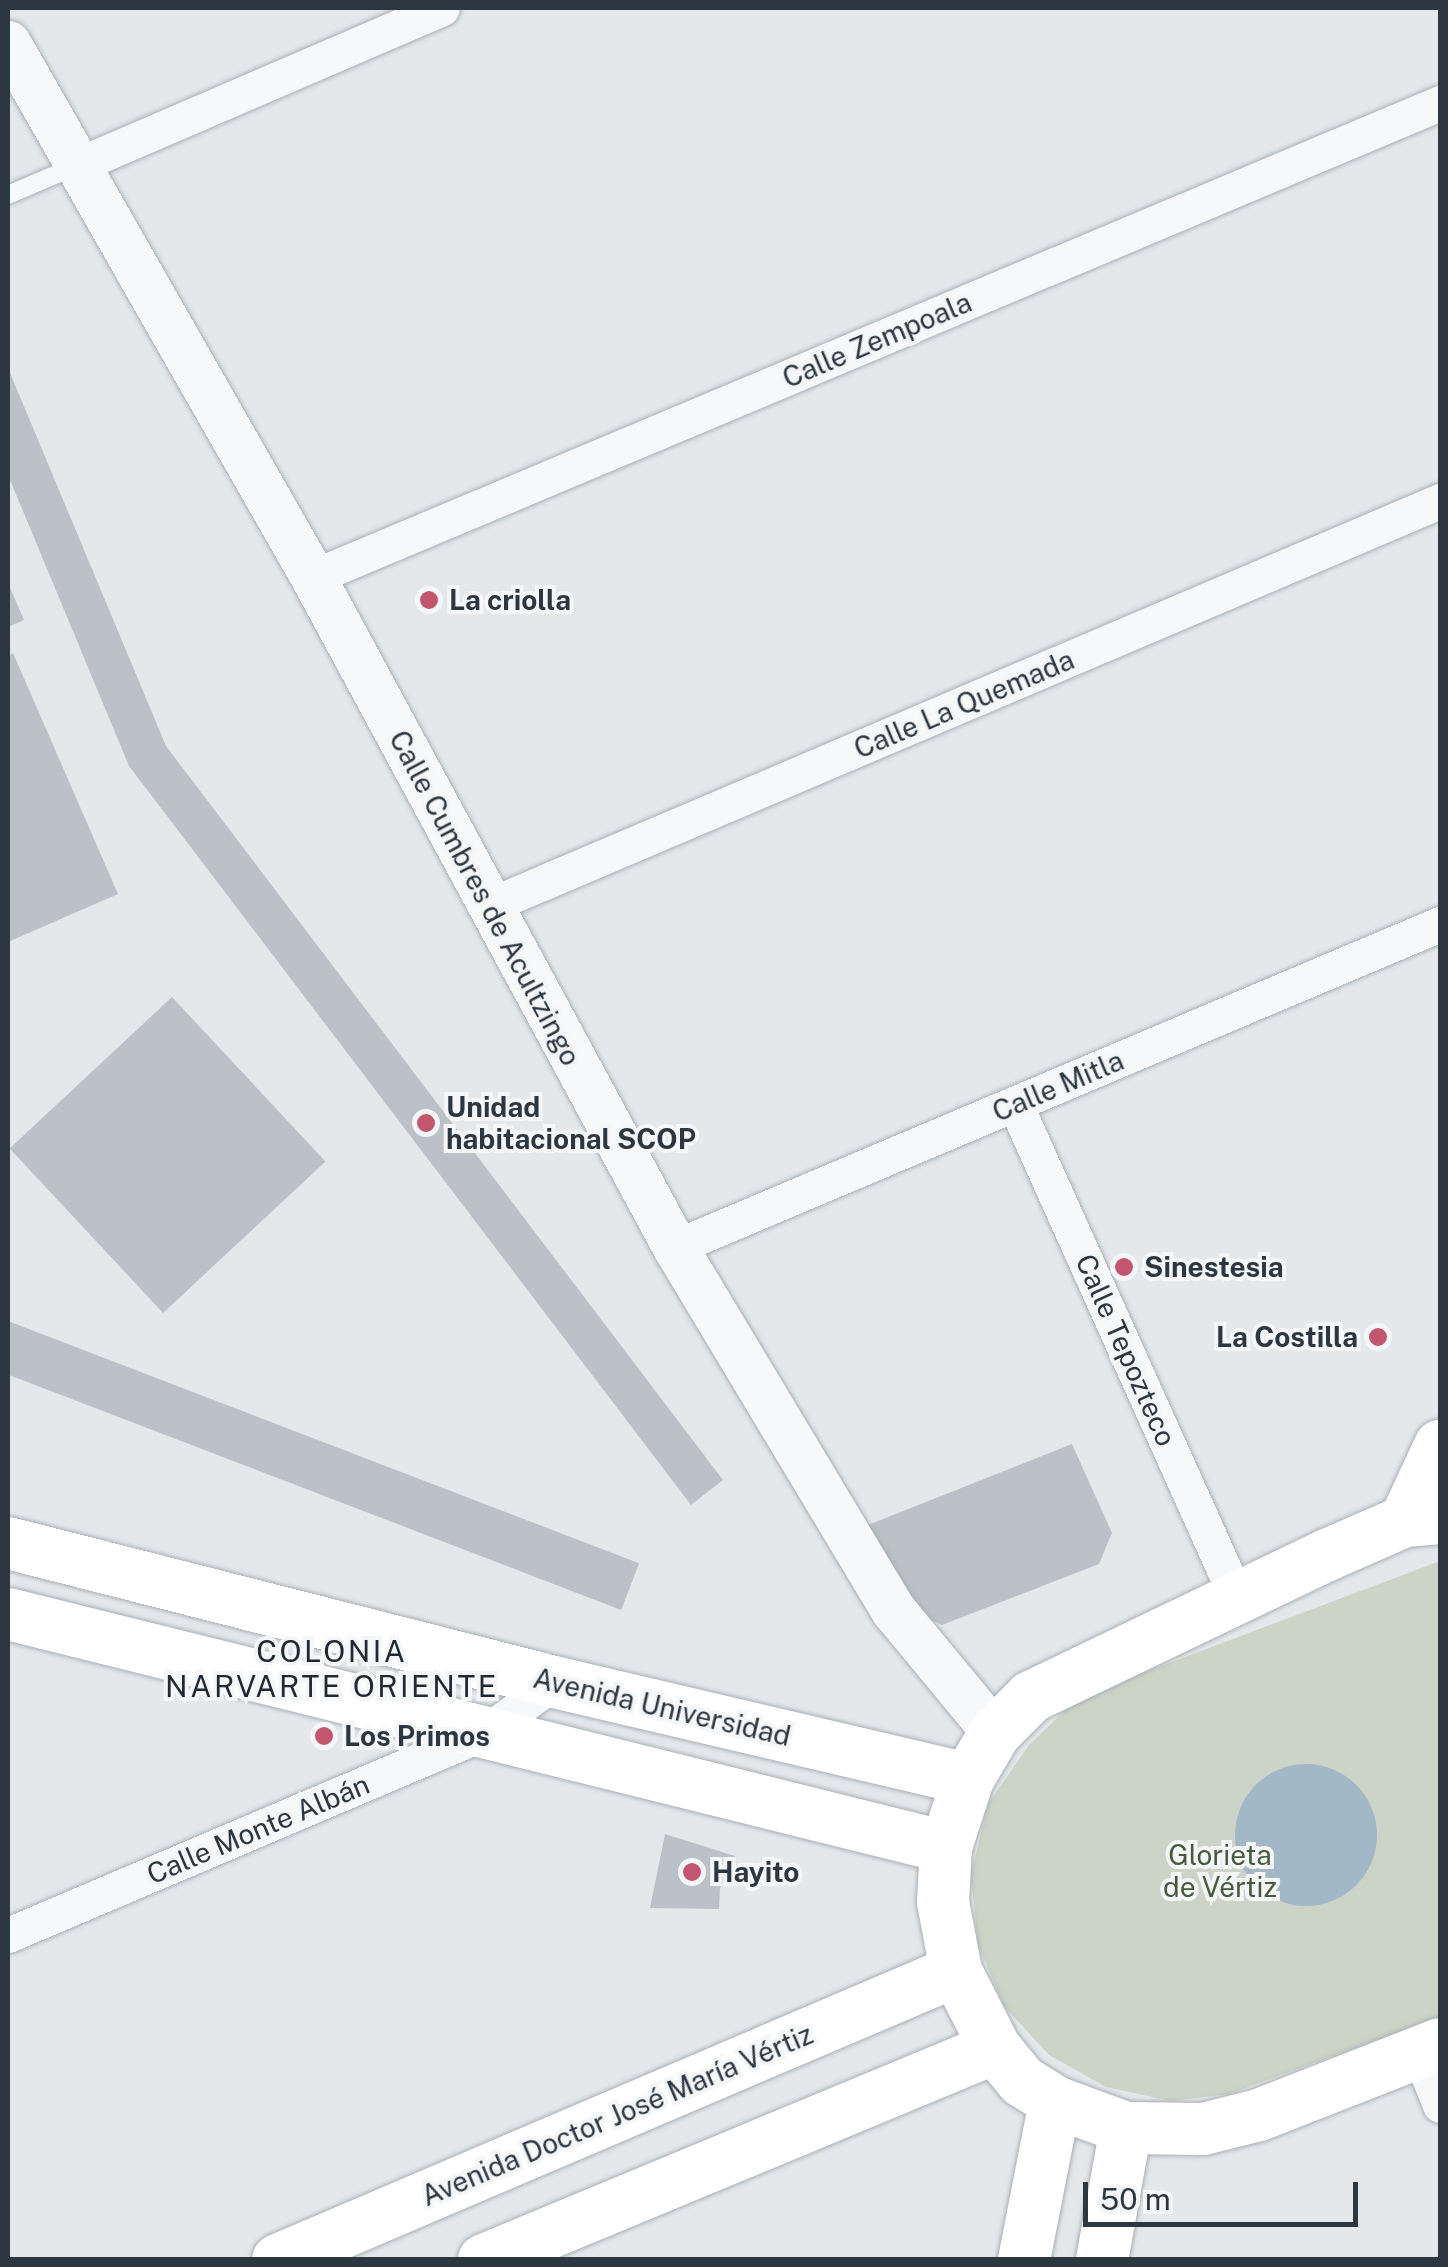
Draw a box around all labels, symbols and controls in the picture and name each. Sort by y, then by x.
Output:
street label: Calle Zempoala [777,285,977,395]
place label: La criolla [449,583,571,617]
marker: La criolla [418,589,440,611]
street label: Calle La Quemada [849,642,1079,766]
street label: Calle Cumbres de Acultzingo [382,724,588,1072]
street label: Calle Mitla [987,1043,1129,1129]
place label: Unidad habitacional SCOP [446,1090,696,1156]
marker: Unidad habitacional SCOP [415,1112,437,1134]
street label: Calle Tepozteco [1069,1249,1183,1451]
place label: Sinestesia [1144,1250,1284,1284]
marker: Sinestesia [1113,1256,1135,1278]
place label: La Costilla [1216,1320,1358,1354]
marker: La Costilla [1367,1326,1389,1348]
district label: COLONIA NARVARTE ORIENTE [165,1633,499,1704]
street label: Avenida Universidad [530,1661,794,1753]
place label: Los Primos [344,1719,490,1753]
marker: Los Primos [313,1725,335,1747]
street label: Calle Monte Albán [142,1767,374,1891]
park label: Glorieta de Vértiz [1163,1838,1277,1904]
place label: Hayito [712,1855,799,1889]
marker: Hayito [681,1861,703,1883]
street label: Avenida Doctor José María Vértiz [416,2017,818,2213]
scale bar [1088,2162,1363,2224]
text: 50 m [1100,2181,1171,2217]

